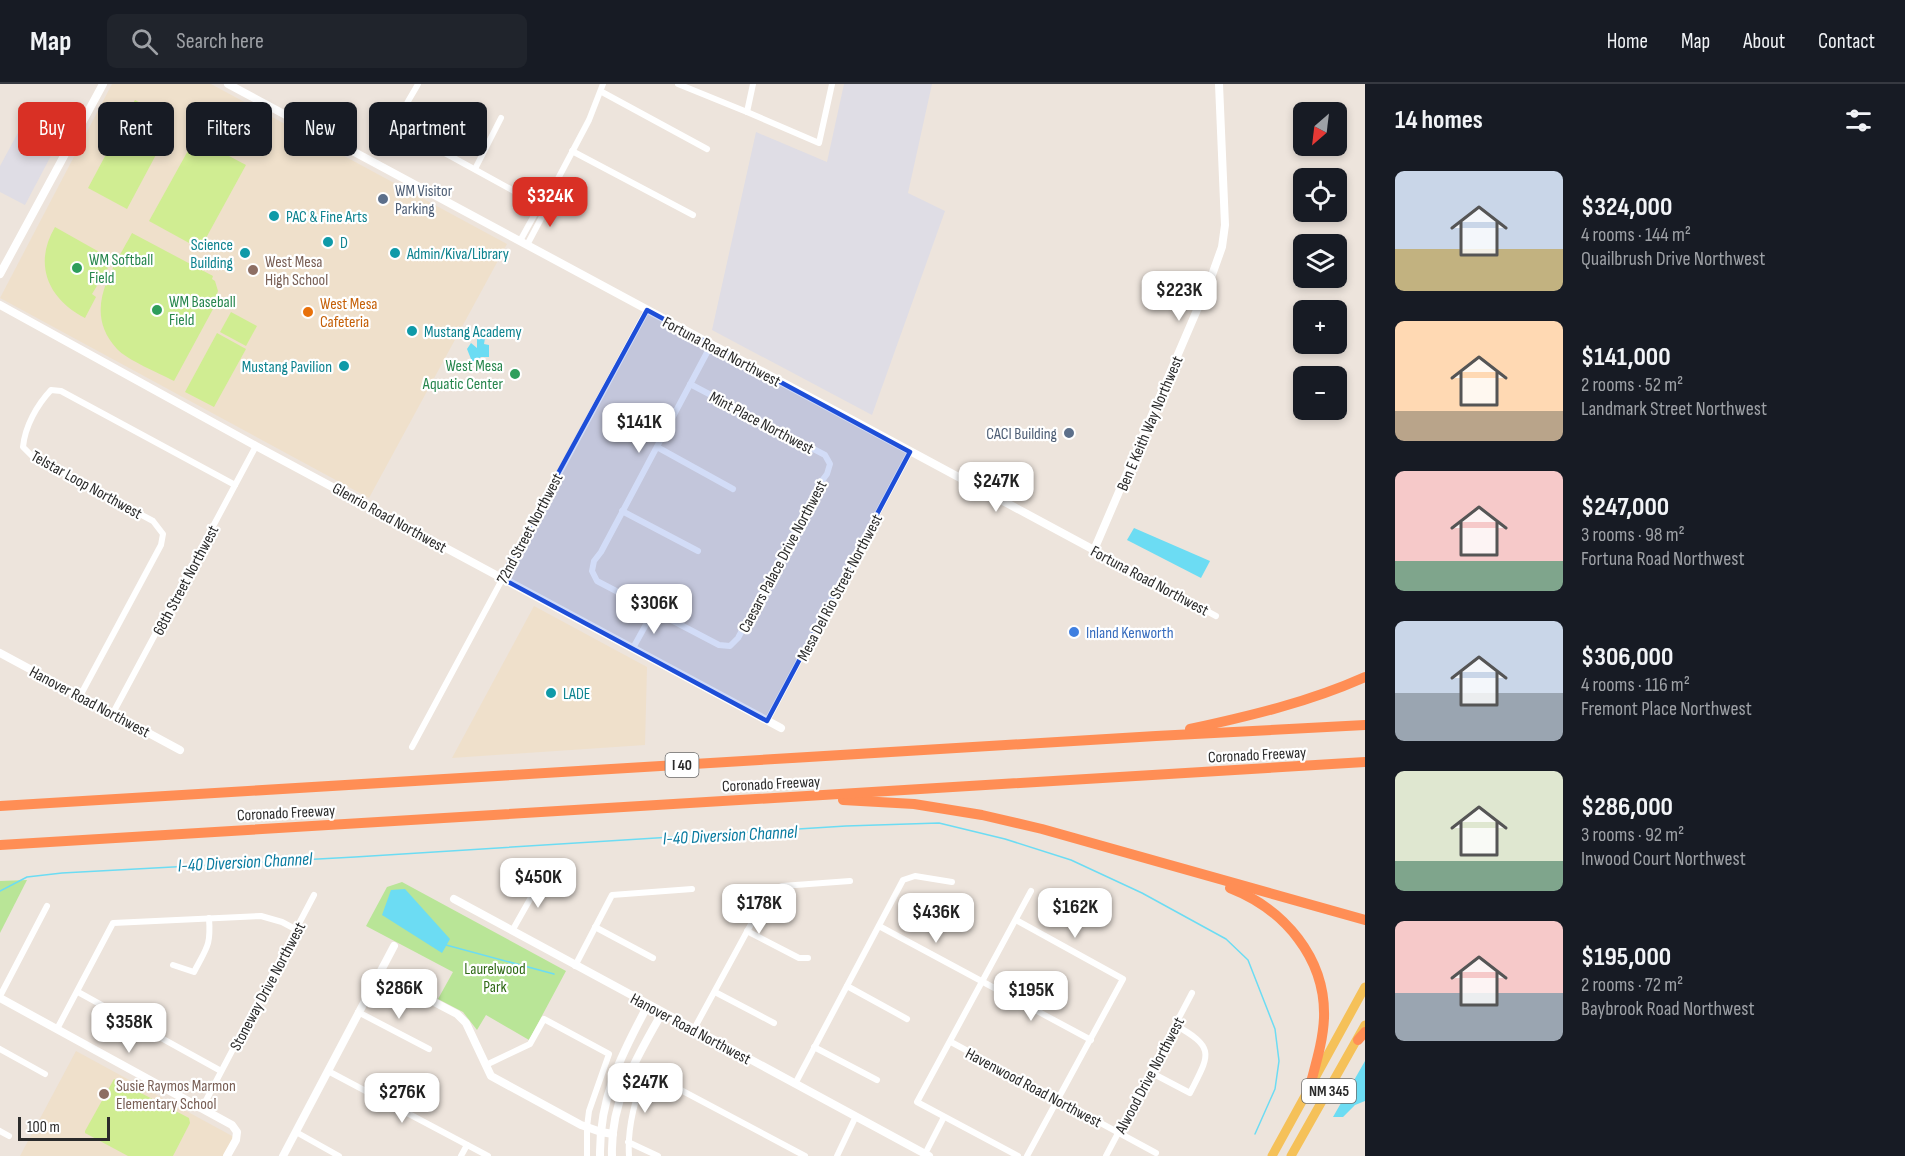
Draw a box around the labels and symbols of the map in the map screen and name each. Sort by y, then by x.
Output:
north arrow [1293,102,1347,156]
pin: $324K [508,177,592,228]
place label: WM Visitor Parking [395,182,453,219]
marker: WM Visitor Parking [376,192,390,206]
place label: PAC & Fine Arts [286,208,368,227]
marker: PAC & Fine Arts [267,209,281,223]
place label: D [340,234,348,253]
marker: D [321,235,335,249]
place label: Science Building [190,236,233,273]
place label: Admin/Kiva/Library [406,245,509,264]
marker: Science Building [238,246,252,260]
marker: Admin/Kiva/Library [388,246,402,260]
place label: WM Softball Field [89,251,153,288]
place label: West Mesa High School [265,253,328,290]
marker: WM Softball Field [70,261,84,275]
marker: West Mesa High School [246,263,260,277]
pin: $223K [1137,271,1221,322]
place label: WM Baseball Field [169,293,236,330]
place label: West Mesa Cafeteria [320,295,378,332]
marker: WM Baseball Field [150,303,164,317]
marker: West Mesa Cafeteria [301,305,315,319]
street label: Fortuna Road Northwest [659,313,784,391]
place label: Mustang Academy [424,323,522,342]
marker: Mustang Academy [405,324,419,338]
street label: Ben E Keith Way Northwest [1113,353,1187,494]
place label: West Mesa Aquatic Center [422,357,503,394]
place label: Mustang Pavilion [242,358,332,377]
marker: Mustang Pavilion [337,359,351,373]
marker: West Mesa Aquatic Center [508,367,522,381]
street label: Mint Place Northwest [706,388,817,459]
pin: $141K [597,403,681,454]
place label: CACI Building [986,425,1057,444]
marker: CACI Building [1062,426,1076,440]
street label: Telstar Loop Northwest [27,447,145,524]
pin: $247K [954,462,1038,513]
street label: 72nd Street Northwest [493,470,568,587]
street label: Caesars Palace Drive Northwest [735,477,832,636]
street label: Glenrio Road Northwest [329,479,450,558]
street label: Mesa Del Rio Street Northwest [794,511,887,664]
street label: 68th Street Northwest [149,522,223,639]
street label: Fortuna Road Northwest [1087,542,1212,620]
pin: $306K [612,584,696,635]
place label: Inland Kenworth [1086,624,1174,643]
marker: Inland Kenworth [1067,625,1081,639]
street label: Hanover Road Northwest [26,663,153,742]
place label: LADE [563,685,590,704]
marker: LADE [544,686,558,700]
street label: Coronado Freeway [1208,743,1307,768]
road number: I 40 [666,753,698,777]
street label: Coronado Freeway [722,772,821,797]
street label: Coronado Freeway [237,801,336,826]
water label: I-40 Diversion Channel [662,821,799,850]
water label: I-40 Diversion Channel [177,848,314,877]
pin: $450K [496,858,580,909]
pin: $178K [717,884,801,935]
pin: $162K [1033,888,1117,939]
pin: $436K [894,893,978,944]
street label: Stoneway Drive Northwest [226,919,310,1054]
park label: Laurelwood Park [464,960,526,997]
pin: $286K [357,969,441,1020]
pin: $195K [989,971,1073,1022]
street label: Hanover Road Northwest [627,990,754,1069]
pin: $358K [87,1003,171,1054]
street label: Alwood Drive Northwest [1111,1014,1189,1138]
street label: Havenwood Road Northwest [962,1044,1105,1132]
pin: $247K [603,1063,687,1114]
pin: $276K [360,1073,444,1124]
place label: Susie Raymos Marmon Elementary School [116,1077,236,1114]
road number: NM 345 [1302,1079,1356,1103]
marker: Susie Raymos Marmon Elementary School [97,1087,111,1101]
scale bar [18,1114,110,1142]

